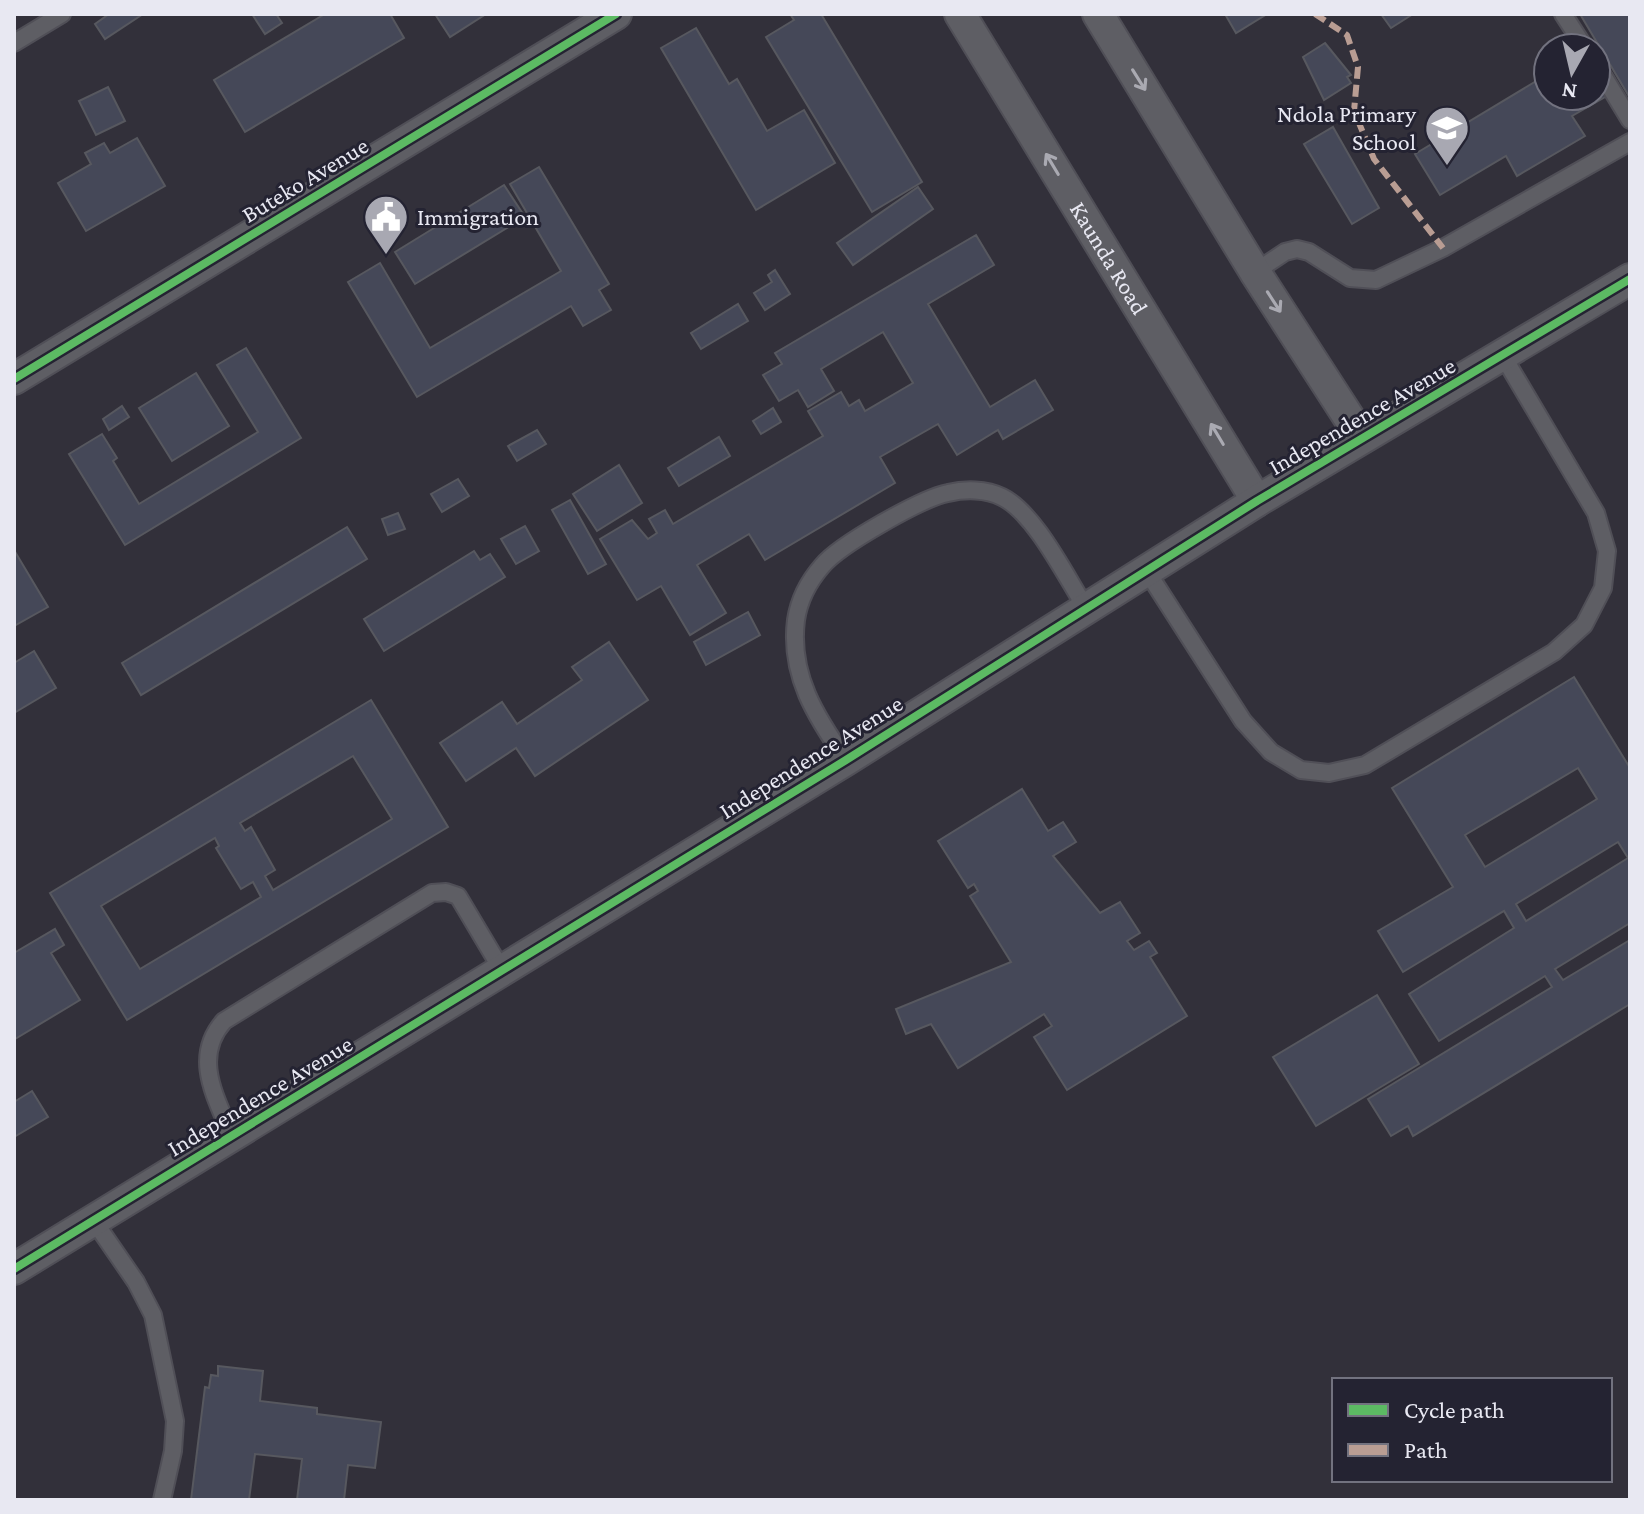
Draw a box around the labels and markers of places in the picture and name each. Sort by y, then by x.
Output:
place label: Ndola Primary School [1277,100,1417,155]
school or university icon: Ndola Primary School [1423,104,1471,167]
public building icon: Immigration [362,193,410,256]
place label: Immigration [417,203,539,230]

